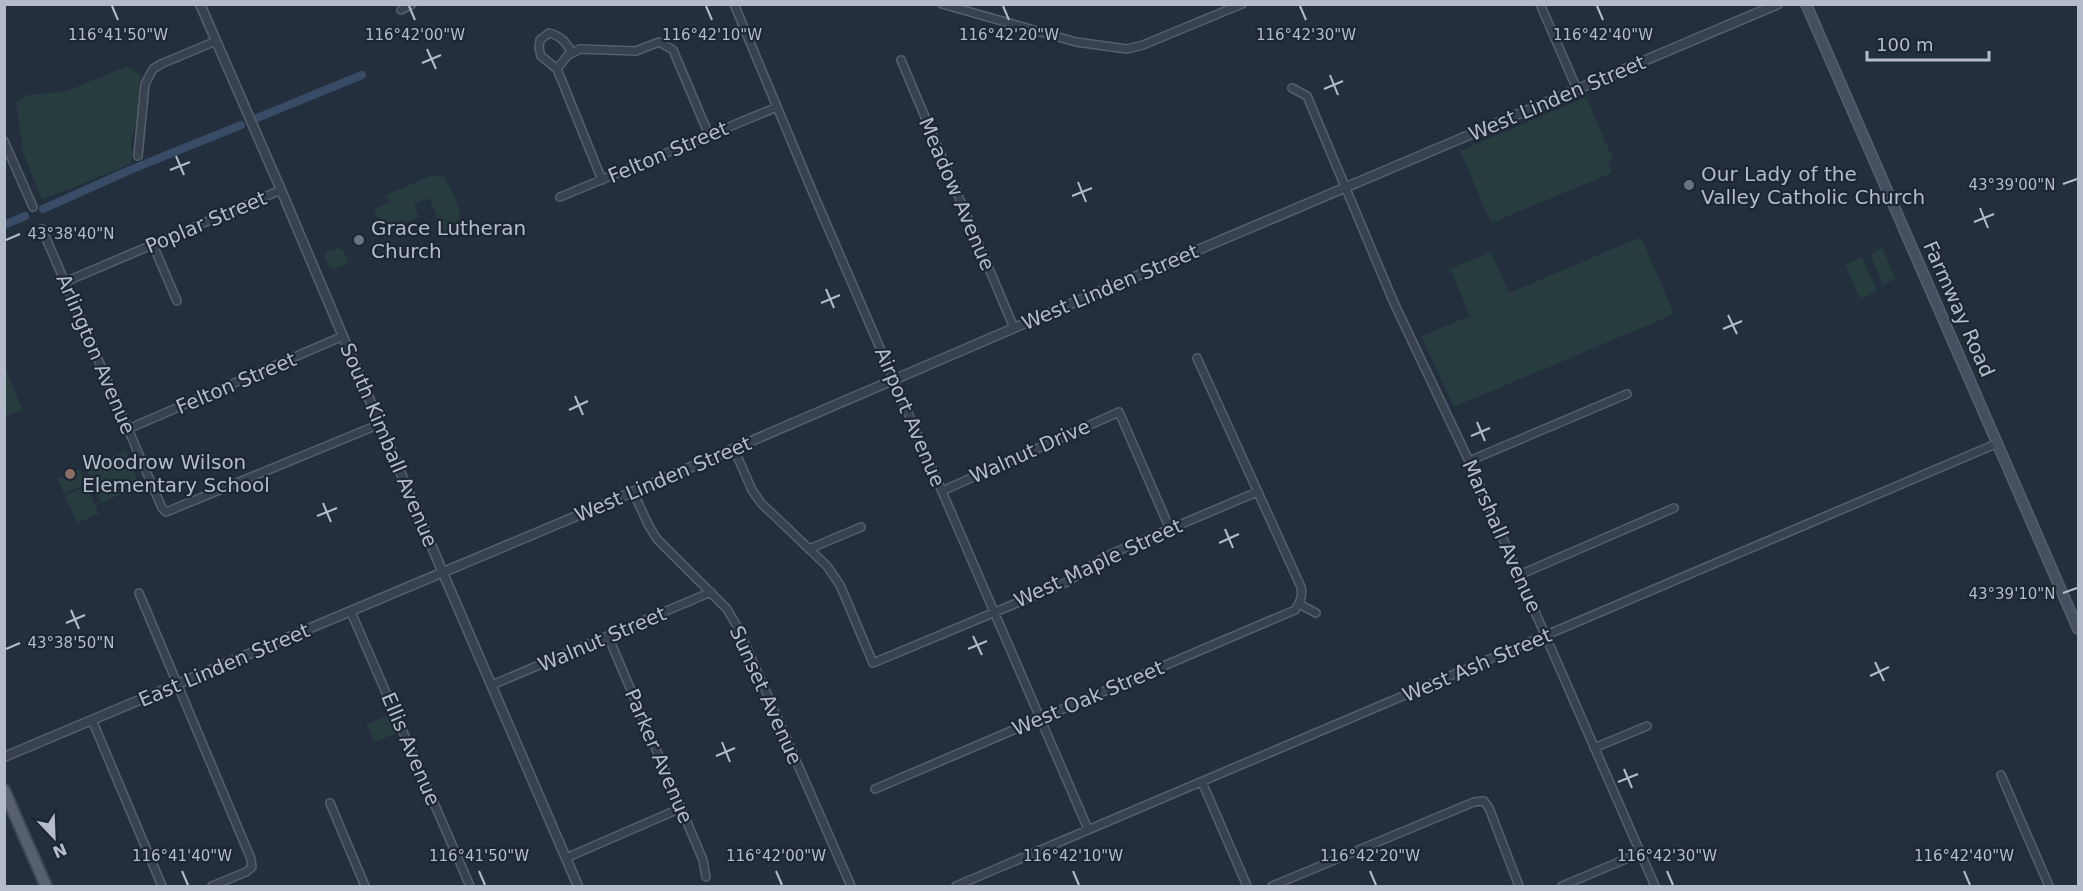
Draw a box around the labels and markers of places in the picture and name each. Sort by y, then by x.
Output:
place label: Our Lady of the Valley Catholic Church [1701,162,1925,209]
marker: Our Lady of the Valley Catholic Church [1682,178,1696,192]
place label: Grace Lutheran Church [371,216,526,263]
marker: Grace Lutheran Church [352,233,366,247]
place label: Woodrow Wilson Elementary School [82,450,270,497]
marker: Woodrow Wilson Elementary School [63,467,77,481]

